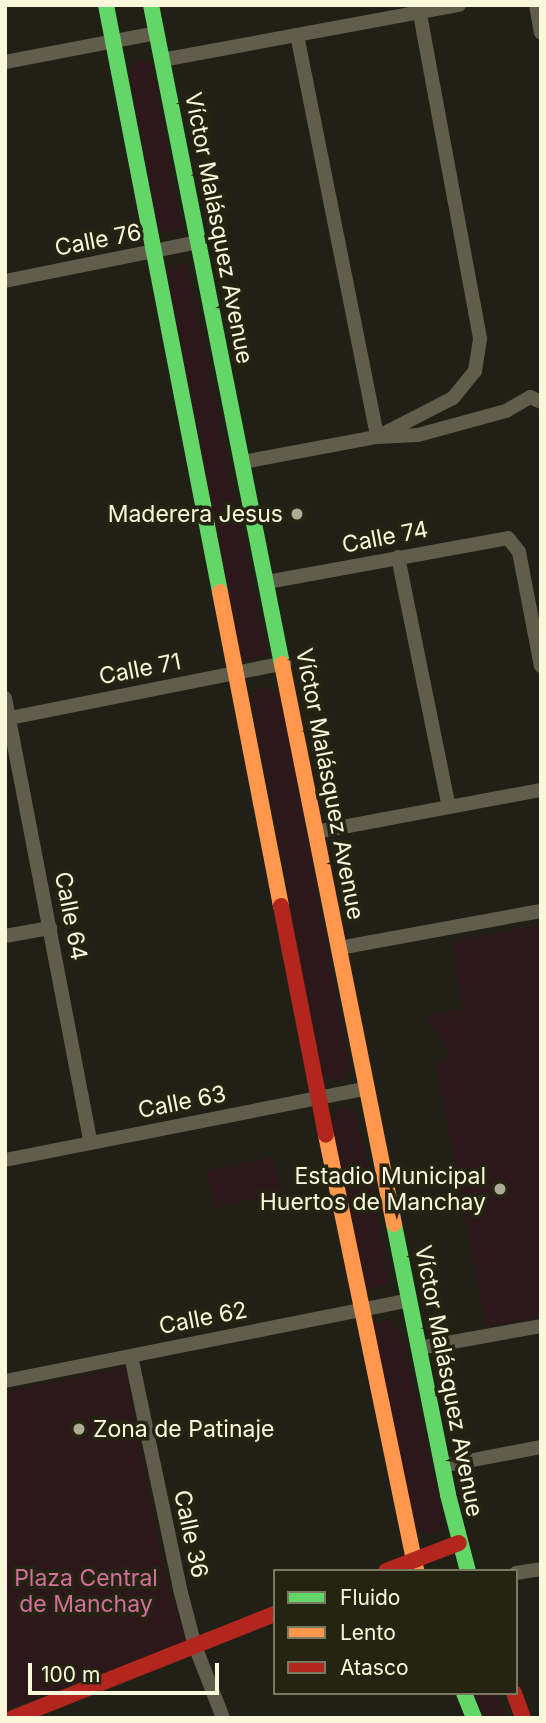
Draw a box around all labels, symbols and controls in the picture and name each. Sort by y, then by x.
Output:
street label: Víctor Malásquez Avenue [179,90,259,366]
street label: Calle 76 [52,218,144,262]
place label: Maderera Jesus [108,500,283,528]
marker: Maderera Jesus [289,506,305,522]
street label: Calle 74 [340,515,430,559]
street label: Víctor Malásquez Avenue [290,646,370,922]
street label: Calle 71 [97,648,183,690]
street label: Calle 64 [49,869,93,963]
street label: Calle 63 [136,1080,228,1124]
place label: Estadio Municipal Huertos de Manchay [260,1162,486,1216]
marker: Estadio Municipal Huertos de Manchay [492,1181,508,1197]
street label: Víctor Malásquez Avenue [409,1243,489,1519]
street label: Calle 62 [157,1296,249,1340]
place label: Zona de Patinaje [93,1415,274,1443]
marker: Zona de Patinaje [71,1421,87,1437]
street label: Calle 36 [168,1488,214,1580]
park label: Plaza Central de Manchay [14,1564,158,1618]
legend [273,1569,518,1695]
text: Fluido [340,1585,400,1610]
text: Lento [340,1620,396,1645]
scale bar [32,1650,222,1694]
text: Atasco [340,1655,409,1680]
text: 100 m [41,1662,100,1687]

